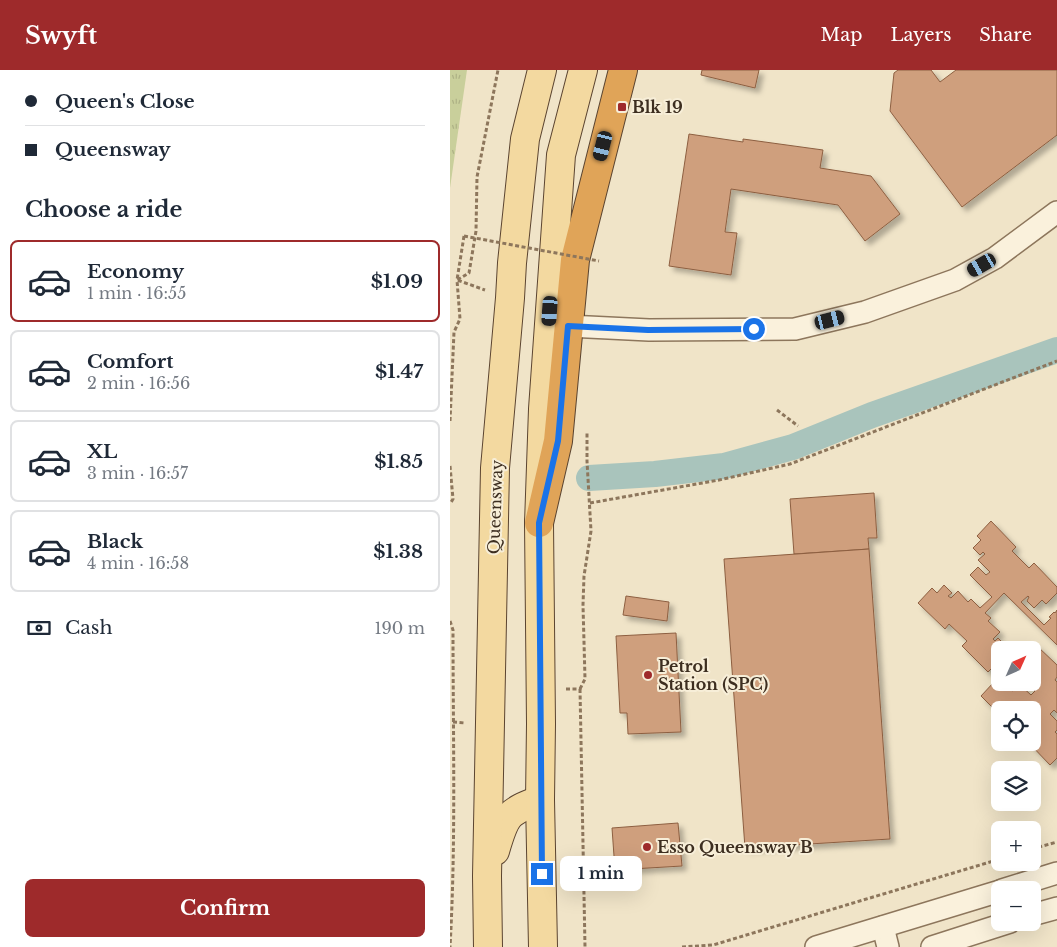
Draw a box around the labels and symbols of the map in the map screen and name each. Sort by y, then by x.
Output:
place label: Blk 19 [632,97,683,117]
marker: Blk 19 [616,101,628,113]
car [592,130,613,162]
car [965,251,998,279]
car [541,296,558,326]
car [813,309,846,331]
route start [743,318,765,340]
street label: Queensway [483,459,507,555]
north arrow [991,641,1041,691]
place label: Petrol Station (SPC) [658,656,768,694]
marker: Petrol Station (SPC) [642,669,654,681]
place label: Esso Queensway B [657,837,813,857]
marker: Esso Queensway B [641,841,653,853]
callout: 1 min [560,856,642,892]
route end [531,863,553,885]

